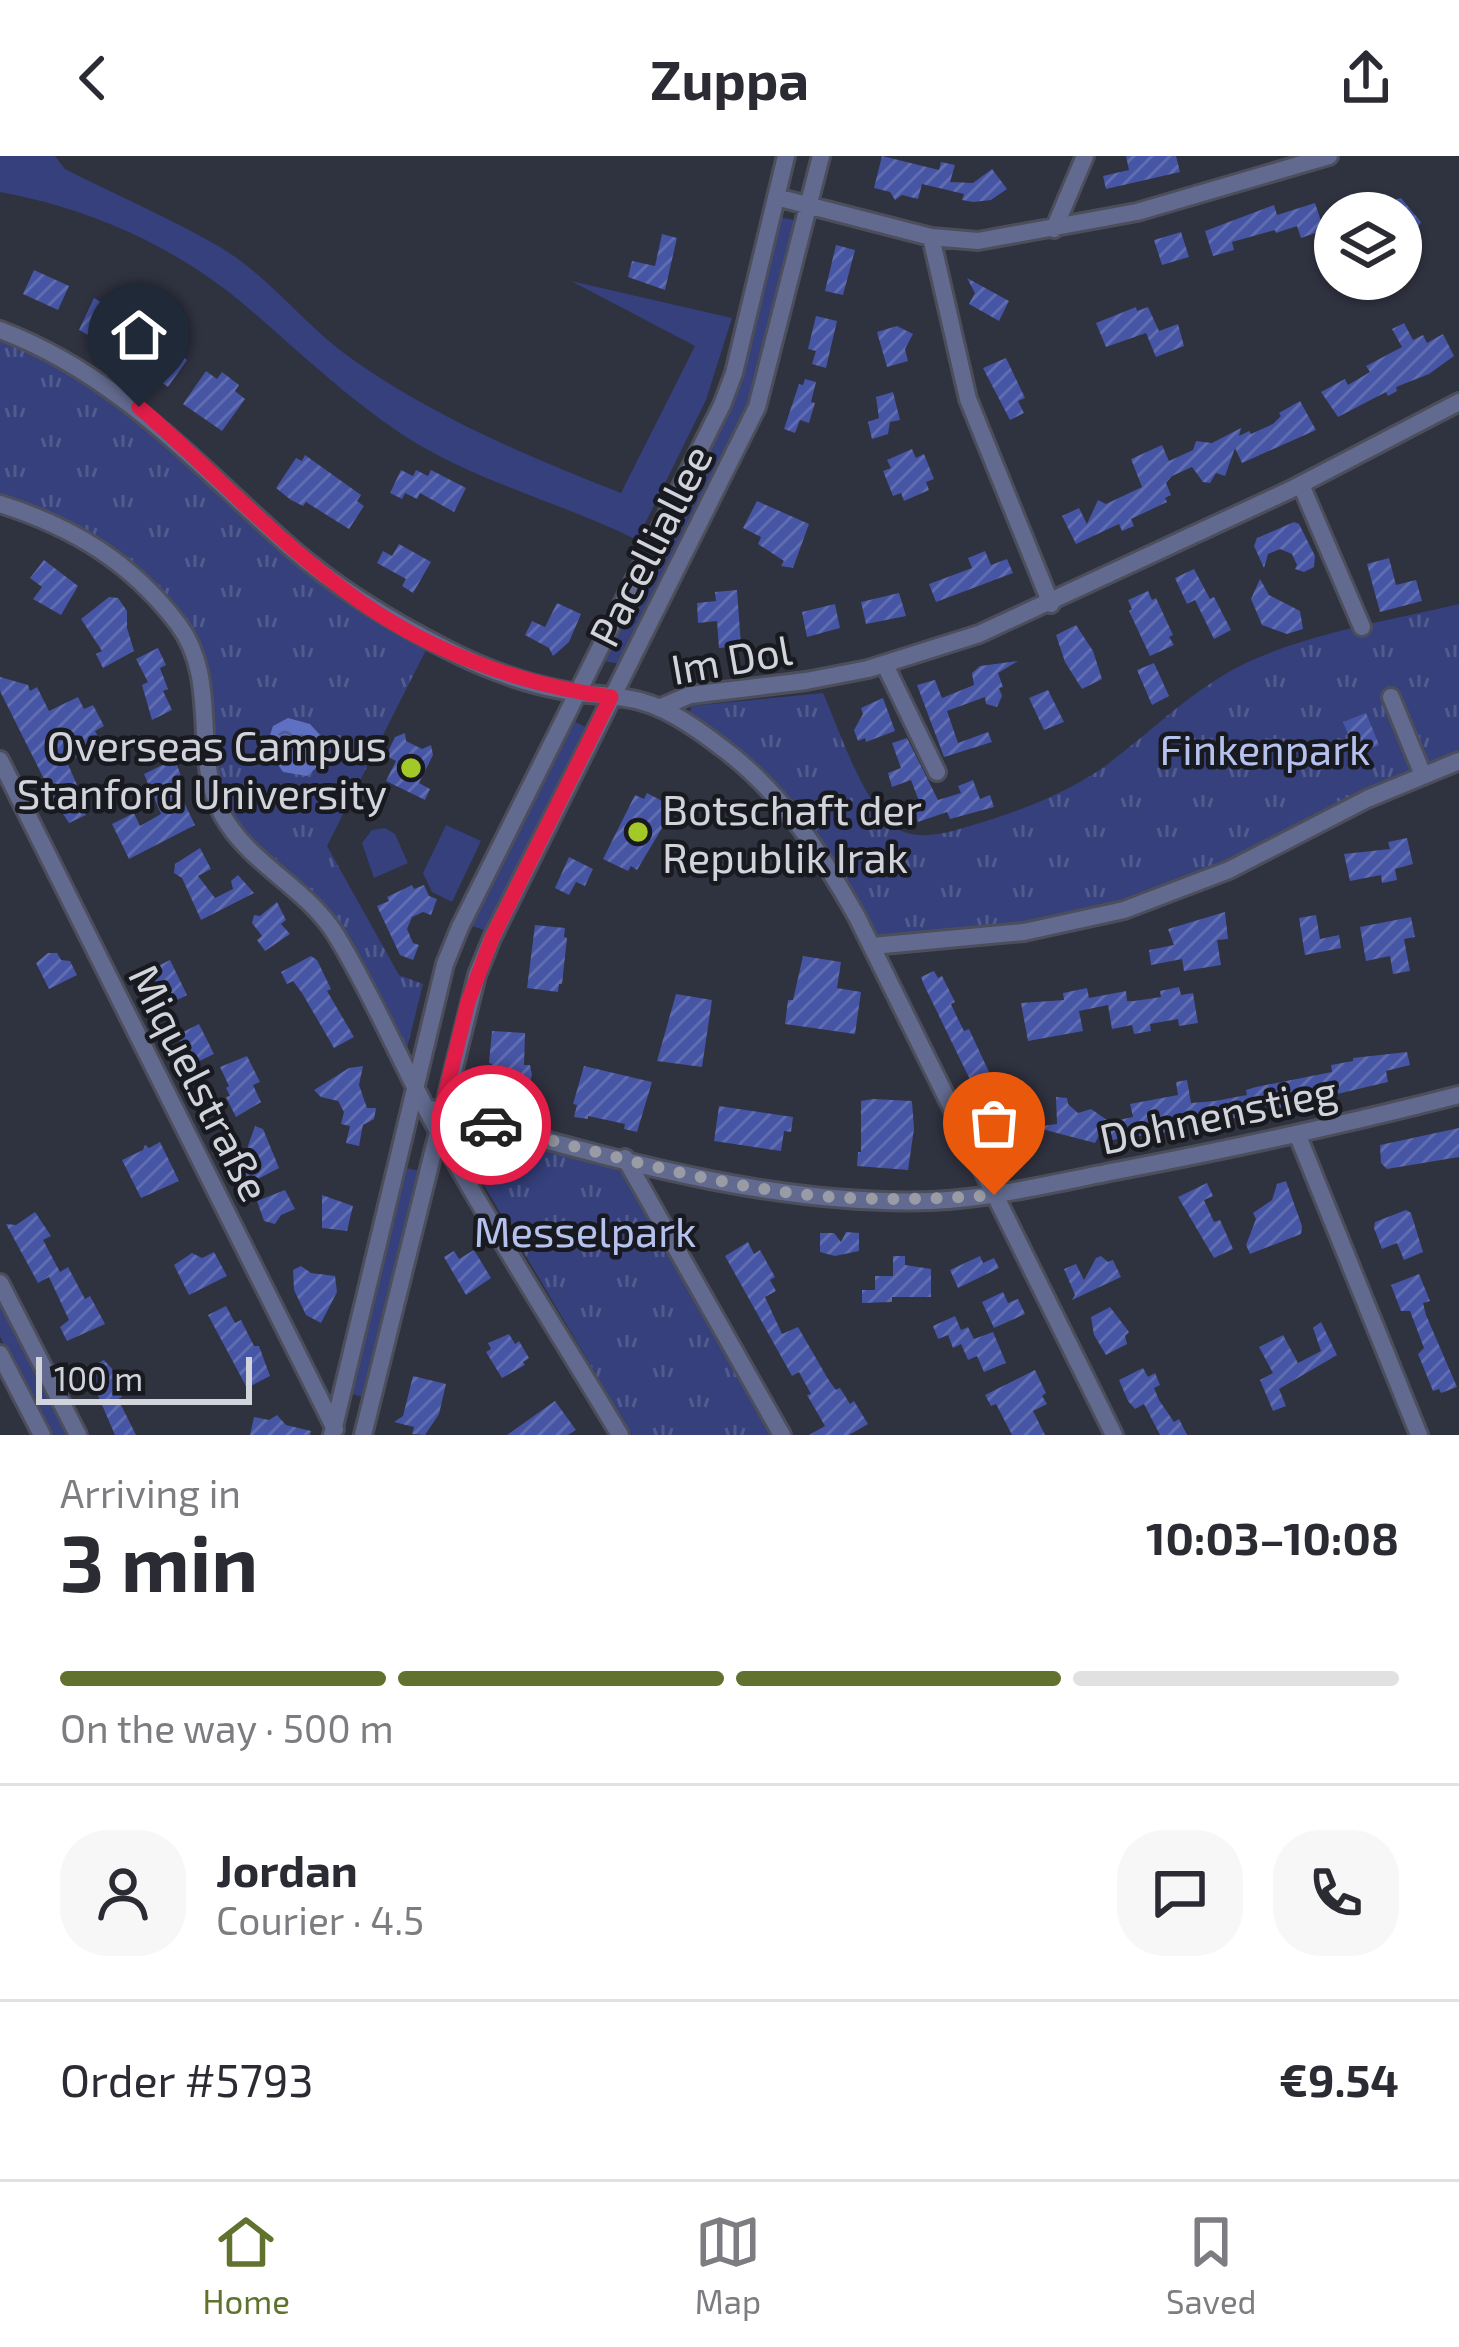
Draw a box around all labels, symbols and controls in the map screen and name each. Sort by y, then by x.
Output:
icon: back [60,45,126,111]
icon: share [1333,45,1399,111]
text: Zuppa [650,46,809,111]
map controls [1314,192,1422,300]
button: layers [1314,192,1422,300]
pin [88,284,190,407]
icon: home [106,302,172,368]
street label: Pacelliallee [577,436,721,654]
street label: Im Dol [667,623,796,693]
place label: Overseas Campus Stanford University [17,719,387,817]
park label: Finkenpark [1160,723,1370,773]
marker: Overseas Campus Stanford University [398,755,424,781]
place label: Botschaft der Republik Irak [662,783,922,881]
marker: Botschaft der Republik Irak [625,819,651,845]
street label: Miquelstraße [120,956,282,1208]
street label: Dohnenstieg [1095,1063,1341,1163]
courier [431,1065,551,1185]
pin [943,1072,1045,1195]
icon: bag [961,1090,1027,1156]
icon: car [458,1092,524,1158]
park label: Messelpark [474,1205,696,1255]
scale bar [36,1351,252,1404]
text: 100 m [54,1358,143,1398]
text: Arriving in [60,1469,241,1516]
text: 10:03–10:08 [1146,1510,1399,1564]
text: 3 min [60,1514,258,1608]
text: On the way · 500 m [60,1704,394,1751]
button: person [60,1830,186,1956]
button: chat [1117,1830,1243,1956]
button: phone [1273,1830,1399,1956]
text: Jordan [216,1842,358,1896]
text: Courier · 4.5 [216,1896,424,1943]
text: Order #5793 [60,2052,314,2106]
text: €9.54 [1279,2052,1399,2106]
tab: Home [202,2209,290,2321]
tab: Map [695,2209,761,2321]
tab: Saved [1166,2209,1257,2321]

